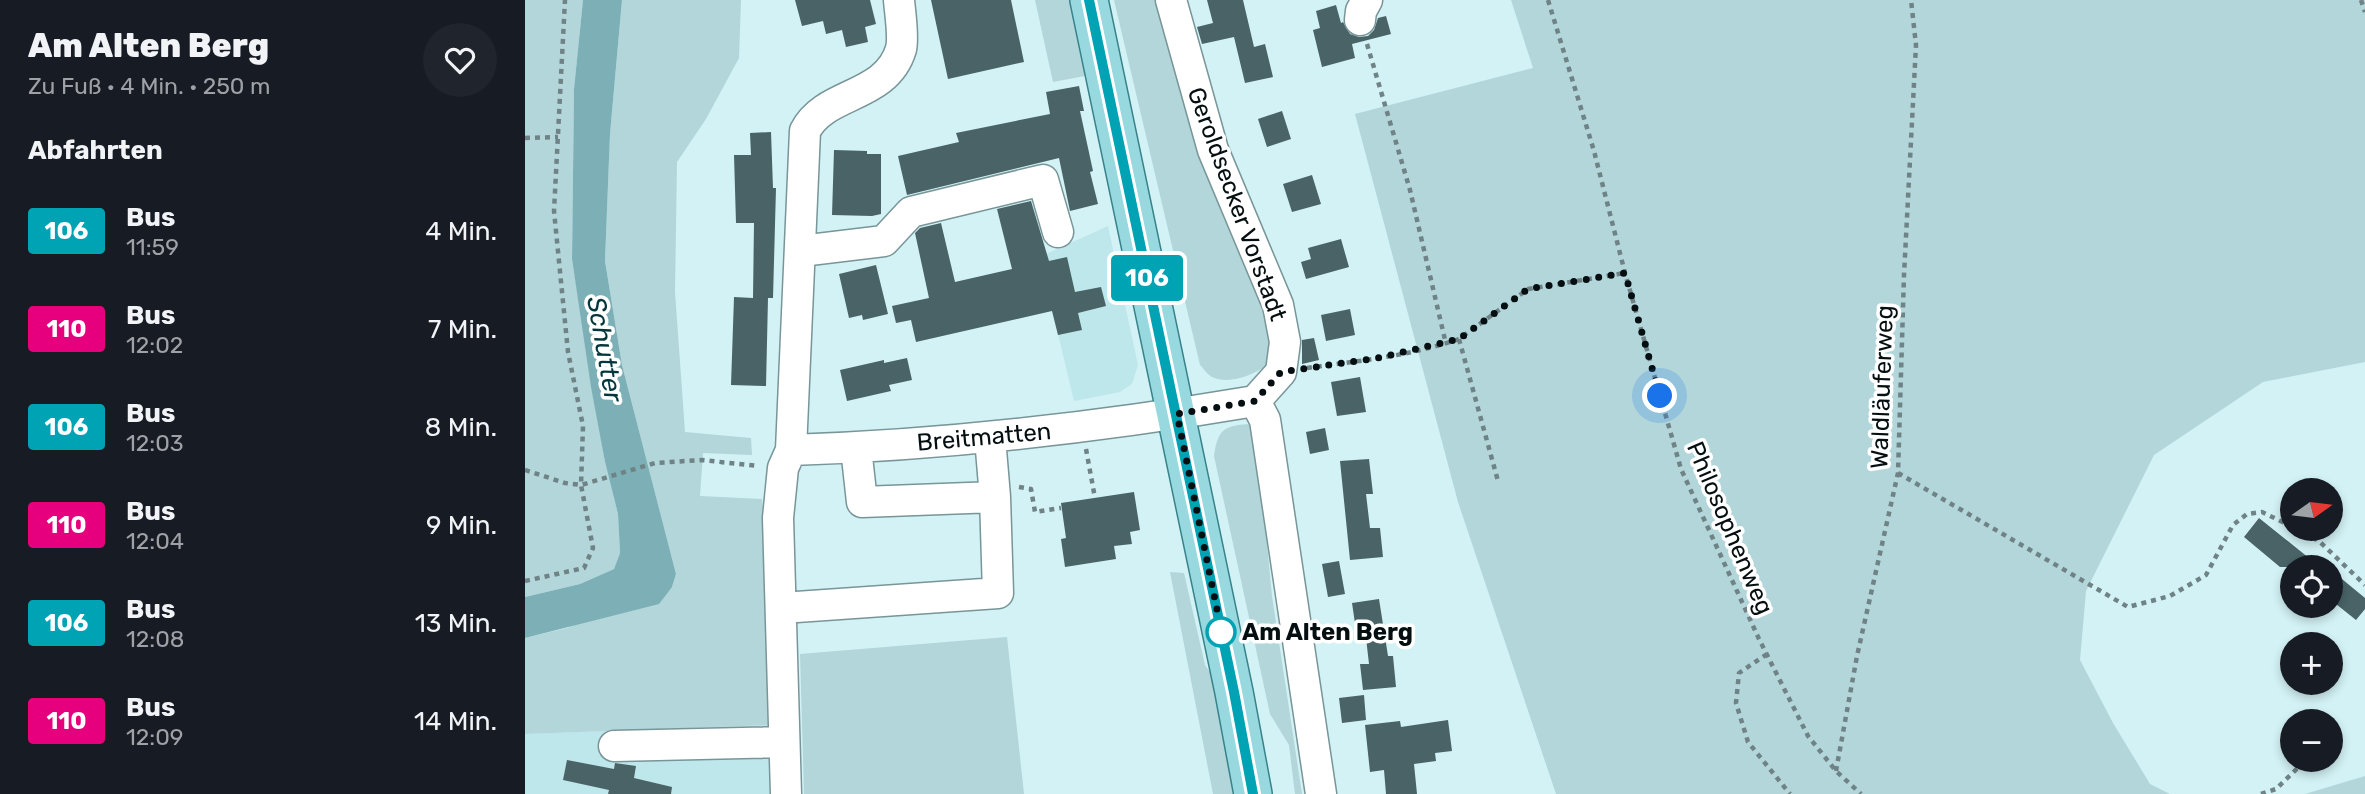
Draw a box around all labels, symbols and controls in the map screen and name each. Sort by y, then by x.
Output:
button: heart [423,23,497,97]
text: Am Alten Berg [28,26,269,65]
text: Zu Fuß · 4 Min. · 250 m [28,72,271,100]
street label: Geroldsecker Vorstadt [1182,83,1292,325]
text: Abfahrten [28,135,163,166]
text: Bus [126,202,175,233]
text: 4 Min. [425,216,497,247]
text: 106 [45,217,88,245]
text: 11:59 [126,233,179,261]
line badge: 106 [1107,255,1187,301]
text: 106 [1125,264,1169,292]
water label: Schutter [580,294,629,405]
text: Bus [126,300,175,331]
street label: Waldläuferweg [1865,305,1899,469]
text: 7 Min. [428,314,497,345]
text: 110 [46,315,87,343]
text: 12:02 [126,331,183,359]
your location [1642,378,1677,413]
text: Bus [126,398,175,429]
text: 8 Min. [425,412,497,443]
text: 106 [45,413,88,441]
street label: Breitmatten [916,417,1052,457]
text: 12:03 [126,429,184,457]
street label: Philosophenweg [1681,437,1779,619]
north arrow [2280,478,2343,541]
map controls [2280,478,2343,772]
text: Bus [126,496,175,527]
text: 9 Min. [426,510,497,541]
text: 110 [46,511,87,539]
text: 12:04 [126,527,184,555]
button: locate [2280,555,2343,618]
text: Bus [126,594,175,625]
text: 13 Min. [415,608,497,639]
text: 106 [45,609,88,637]
marker: Am Alten Berg [1206,617,1236,647]
place label: Am Alten Berg [1242,618,1413,646]
text: 12:08 [126,625,184,653]
button: + [2280,632,2343,695]
text: Bus [126,692,175,723]
text: 14 Min. [414,706,497,737]
text: 110 [46,707,87,735]
button: − [2280,709,2343,772]
text: 12:09 [126,723,183,751]

